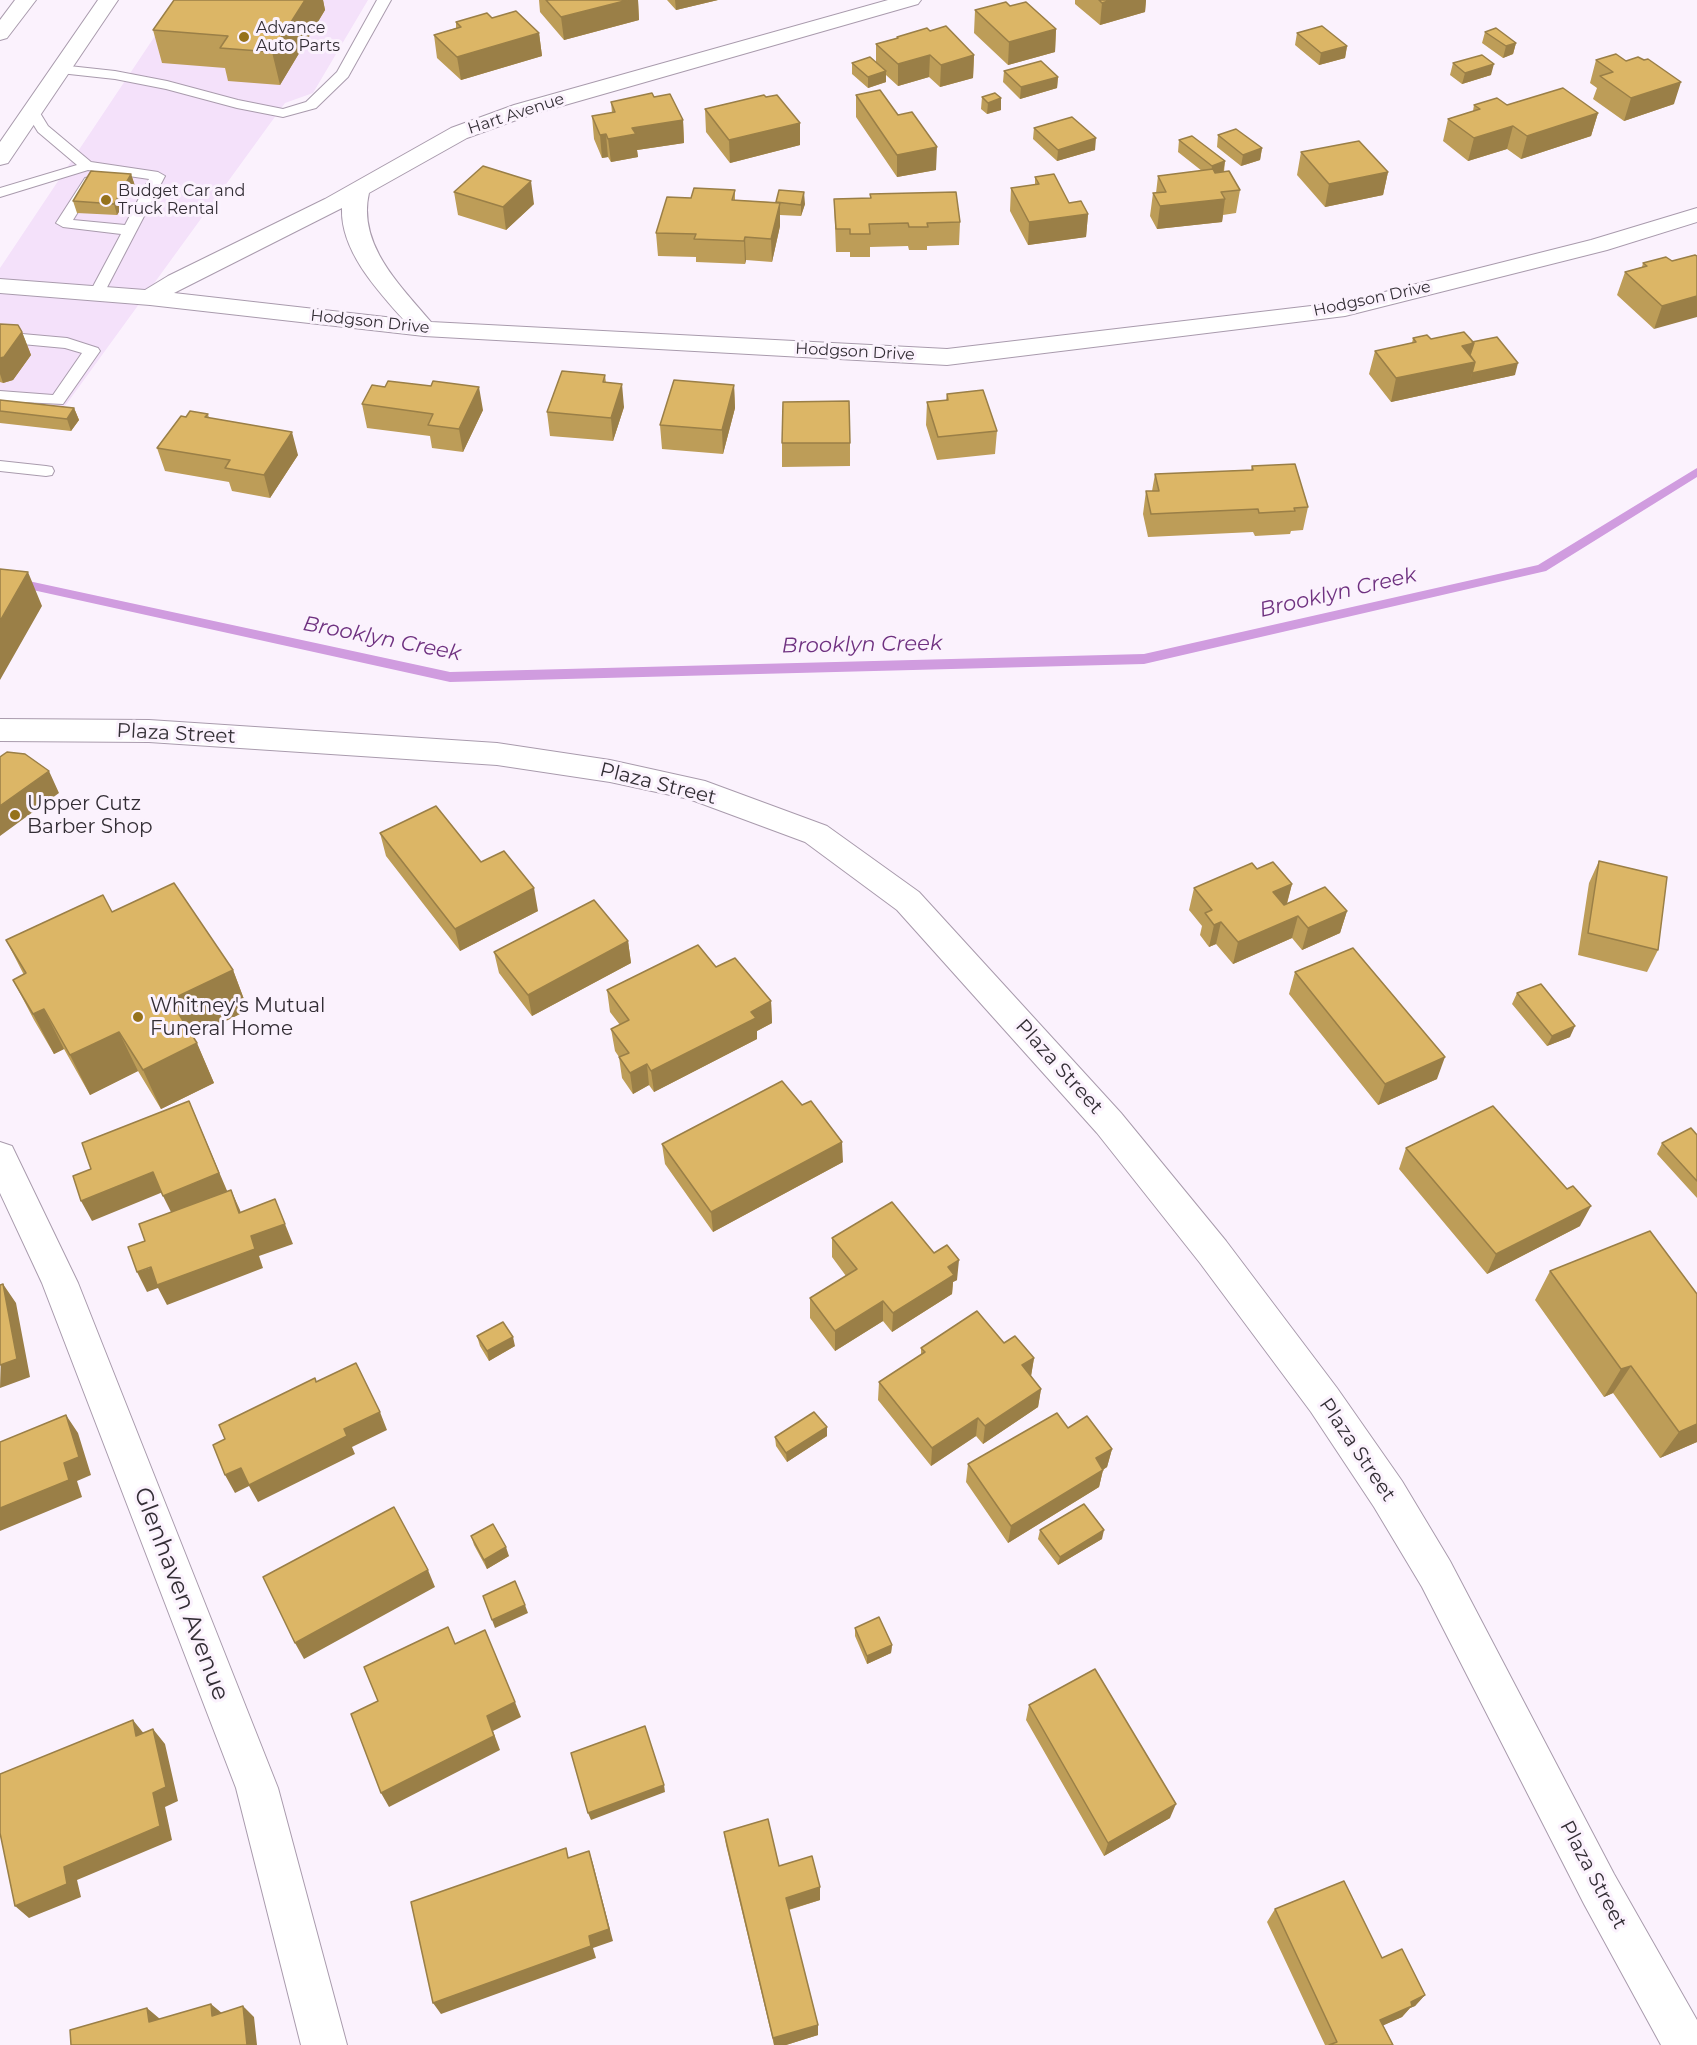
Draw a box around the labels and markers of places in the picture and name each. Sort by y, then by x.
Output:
place label: Advance Auto Parts [256,18,340,56]
marker: Advance Auto Parts [237,30,251,44]
place label: Budget Car and Truck Rental [118,181,245,219]
marker: Budget Car and Truck Rental [99,193,113,207]
place label: Upper Cutz Barber Shop [27,792,153,839]
marker: Upper Cutz Barber Shop [8,808,22,822]
place label: Whitney's Mutual Funeral Home [150,994,325,1041]
marker: Whitney's Mutual Funeral Home [131,1010,145,1024]

